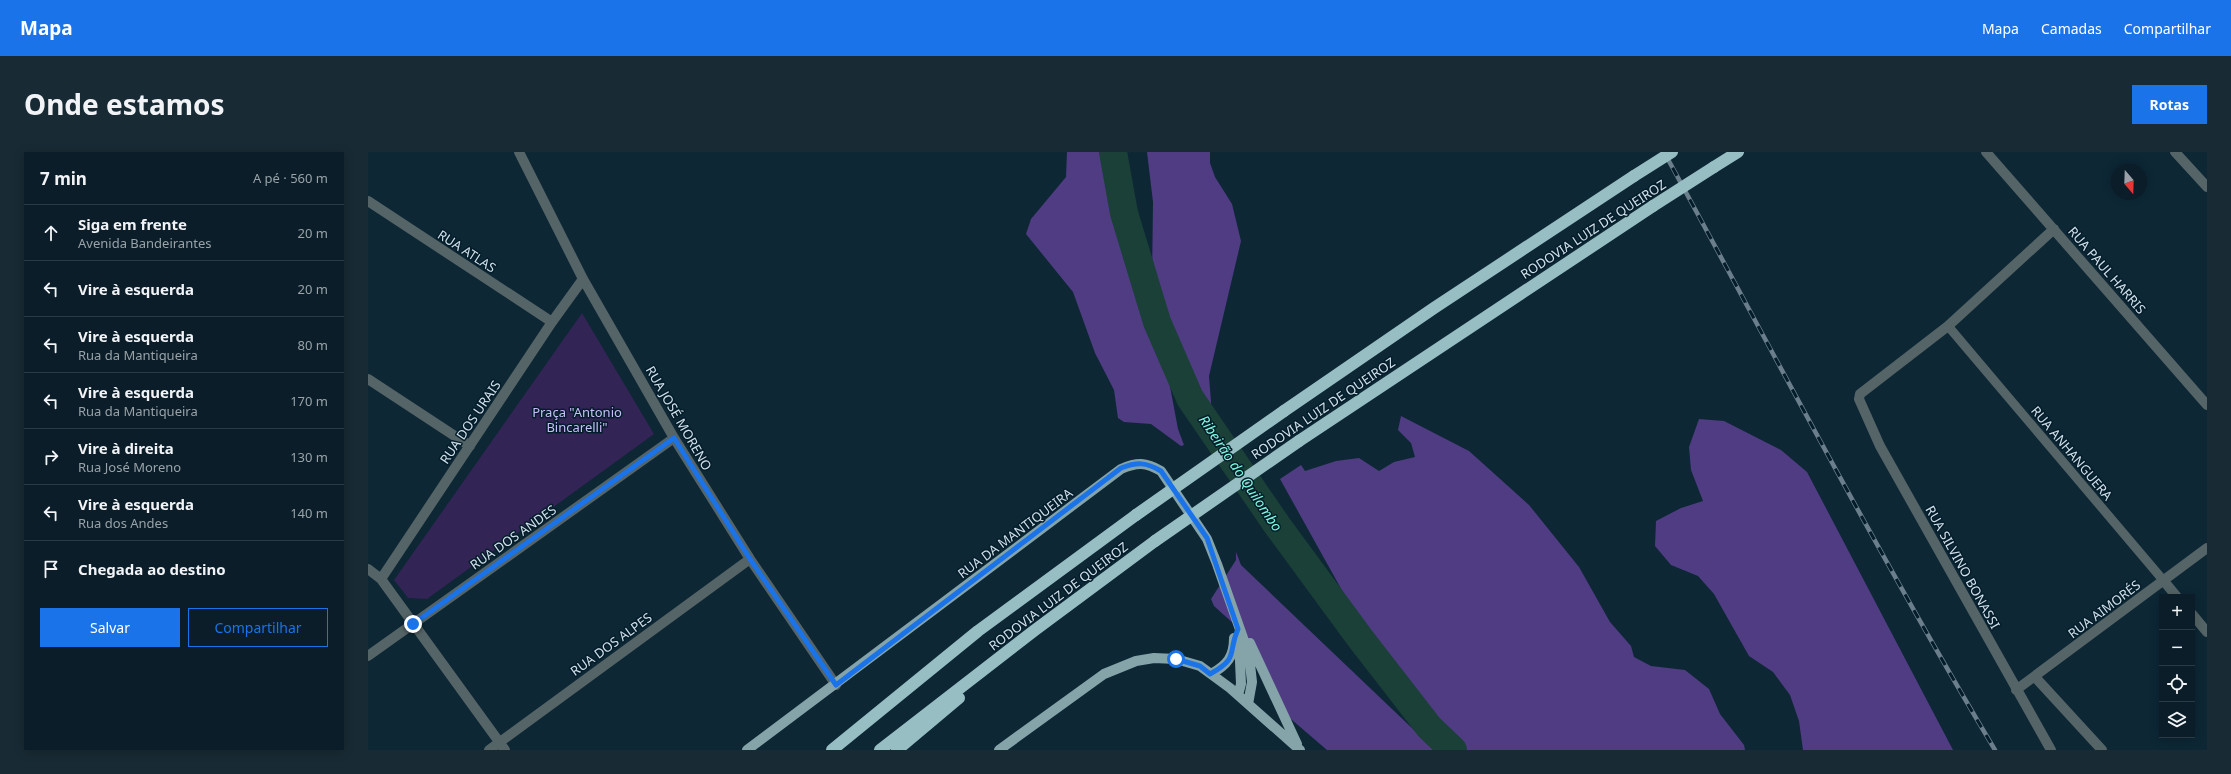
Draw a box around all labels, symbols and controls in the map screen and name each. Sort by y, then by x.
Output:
text: Mapa [20,15,73,41]
text: Mapa [1982,19,2019,38]
text: Camadas [2041,19,2102,38]
text: Compartilhar [2124,19,2211,38]
text: Onde estamos [24,85,225,123]
button: Rotas [2132,85,2207,124]
north arrow [2111,164,2147,200]
text: 7 min [40,167,87,190]
text: A pé · 560 m [253,169,328,187]
street label: RODOVIA LUIZ DE QUEIROZ [1517,175,1669,283]
text: Siga em frente [78,214,187,234]
icon: ahead [40,222,62,244]
street label: RUA PAUL HARRIS [2064,223,2150,317]
text: 20 m [298,224,328,242]
street label: RUA ATLAS [434,225,500,277]
text: Avenida Bandeirantes [78,234,211,252]
icon: left [40,278,62,300]
text: Vire à esquerda [78,279,194,299]
text: 20 m [298,280,328,298]
text: Vire à esquerda [78,326,194,346]
icon: left [40,334,62,356]
text: 80 m [298,336,328,354]
text: Rua da Mantiqueira [78,346,198,364]
street label: RODOVIA LUIZ DE QUEIROZ [1247,353,1399,463]
street label: RUA JOSÉ MORENO [642,362,716,474]
street label: RUA DOS URAIS [435,377,505,467]
text: Vire à esquerda [78,382,194,402]
icon: left [40,390,62,412]
text: 170 m [290,392,328,410]
text: Rua da Mantiqueira [78,402,198,420]
street label: RUA ANHANGUERA [2027,402,2117,504]
park label: Praça "Antonio Bincarelli" [532,403,622,436]
water label: Ribeirão do Quilombo [1195,411,1287,535]
text: Vire à direita [78,438,174,458]
icon: right [40,446,62,468]
text: 130 m [290,448,328,466]
text: Rua José Moreno [78,458,181,476]
street label: RUA DA MANTIQUEIRA [954,483,1077,582]
text: Vire à esquerda [78,494,194,514]
street label: RUA DOS ANDES [466,501,560,573]
icon: left [40,502,62,524]
street label: RUA SILVINO BONASSI [1922,502,2004,632]
text: 140 m [290,504,328,522]
text: Rua dos Andes [78,514,168,532]
street label: RODOVIA LUIZ DE QUEIROZ [985,538,1131,654]
icon: arrive [40,558,62,580]
text: Chegada ao destino [78,559,226,579]
street label: RUA AIMORÉS [2064,576,2144,642]
map controls [2159,594,2195,738]
button: + [2159,594,2195,630]
button: Salvar [40,608,180,647]
button: Compartilhar [188,608,328,647]
street label: RUA DOS ALPES [567,608,655,680]
route end [404,615,422,633]
button: − [2159,630,2195,666]
route start [1167,650,1185,668]
button: locate [2159,666,2195,702]
button: layers [2159,702,2195,738]

